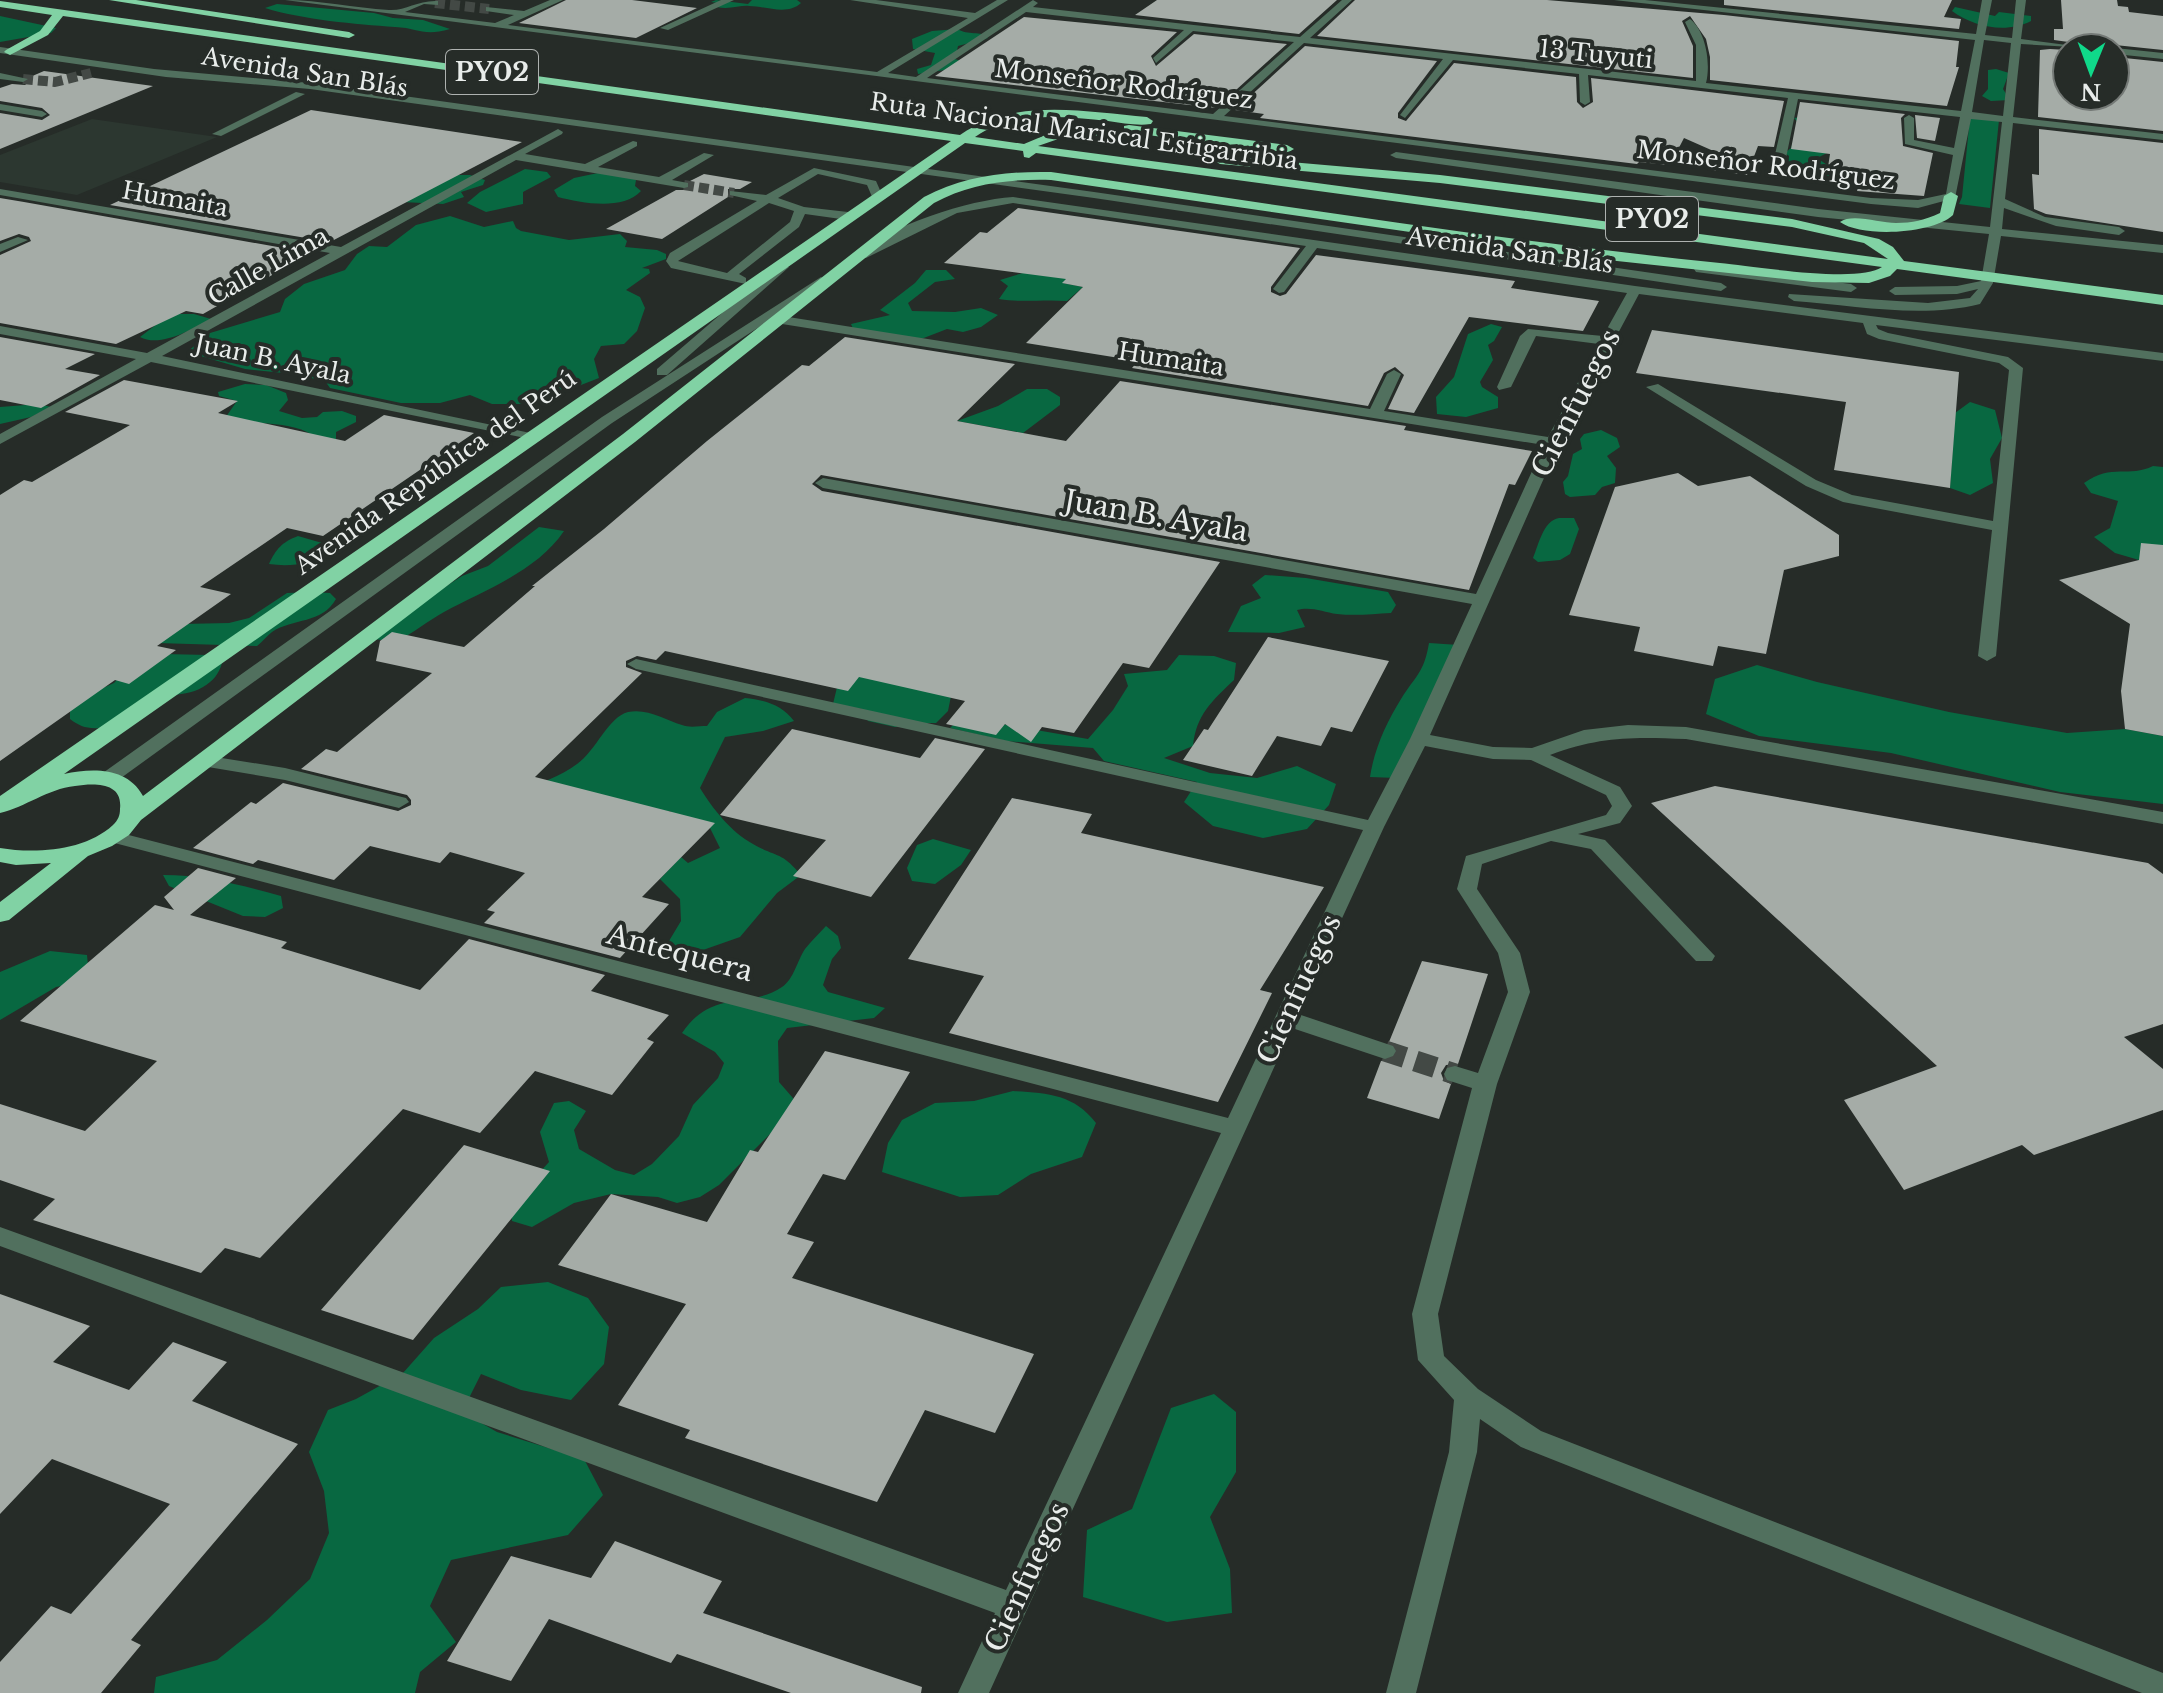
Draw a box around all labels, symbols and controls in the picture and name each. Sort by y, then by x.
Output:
north arrow [2051,32,2131,112]
street label: 13 Tuyuti [1538,34,1654,74]
street label: Avenida San Blás [199,41,410,103]
road number: PY02 [446,50,538,94]
street label: Monseñor Rodríguez [993,54,1255,114]
text: N [2080,78,2101,105]
street label: Ruta Nacional Mariscal Estigarribia [868,87,1300,175]
street label: Monseñor Rodríguez [1635,135,1897,195]
street label: Humaita [120,175,231,223]
road number: PY02 [1606,197,1698,241]
street label: Calle Lima [203,221,334,311]
street label: Avenida San Blás [1404,221,1615,279]
street label: Cienfuegos [1524,323,1628,483]
street label: Juan B. Ayala [189,328,354,390]
street label: Humaita [1116,336,1227,382]
street label: Avenida República del Perú [288,364,581,581]
street label: Juan B. Ayala [1058,482,1251,549]
street label: Cienfuegos [1249,908,1349,1070]
street label: Antequera [602,916,757,989]
street label: Cienfuegos [977,1496,1077,1658]

